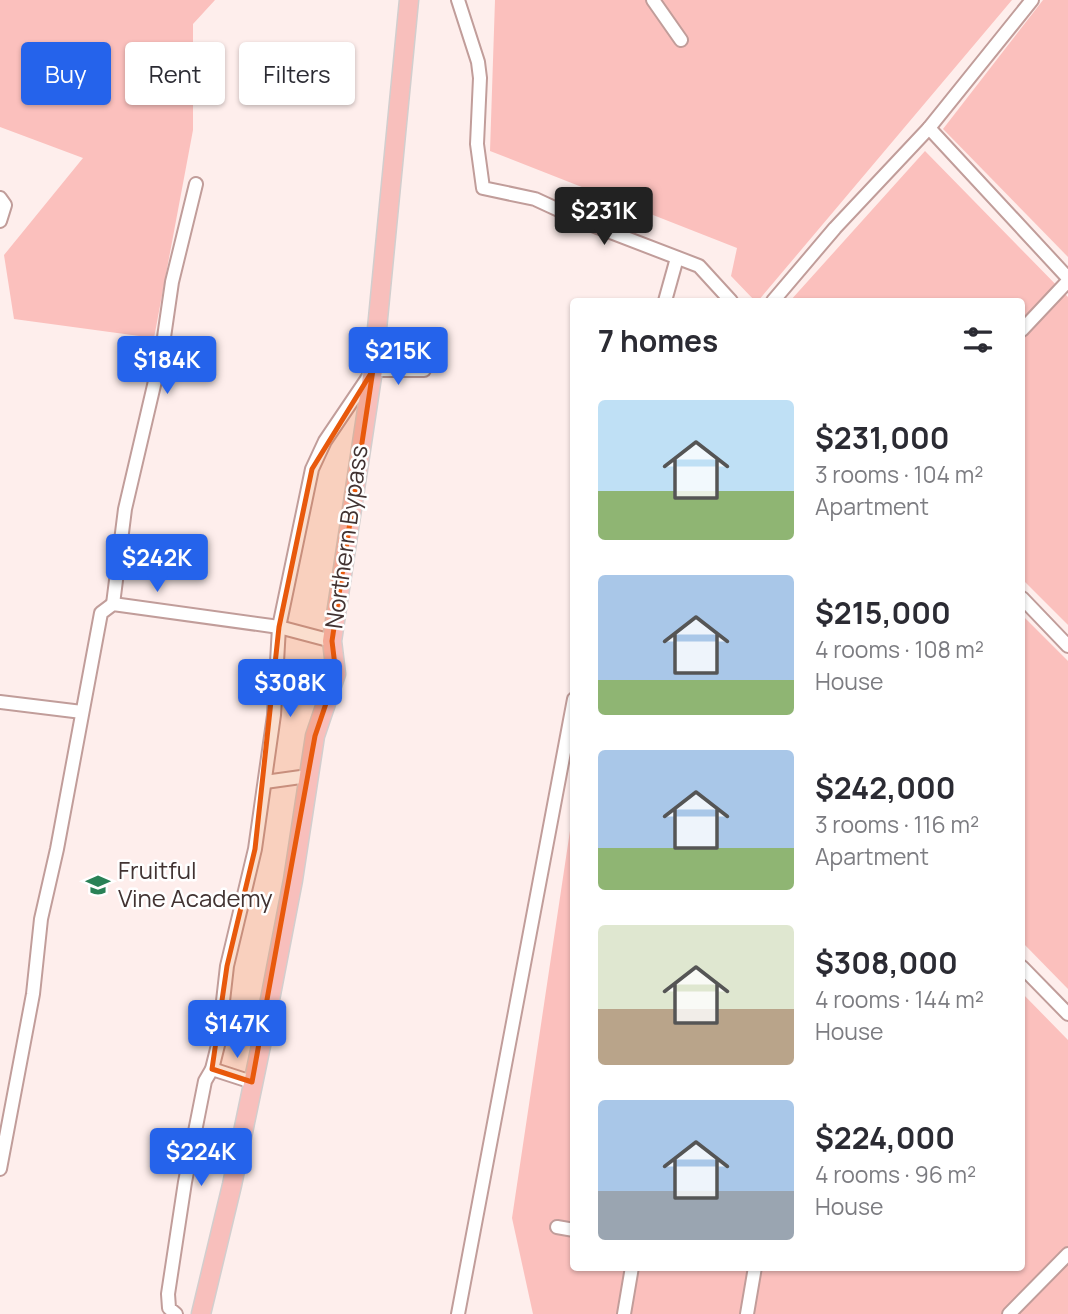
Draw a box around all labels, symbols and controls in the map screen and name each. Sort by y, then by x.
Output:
chip: Buy [21,42,111,105]
chip: Rent [125,42,225,105]
chip: Filters [239,42,355,105]
pin: $231K [555,188,653,247]
text: $231K [571,194,637,226]
text: 7 homes [598,320,718,361]
icon: filters [959,321,997,359]
pin: $215K [349,328,447,387]
text: $215K [365,334,431,366]
pin: $184K [118,336,216,396]
text: $184K [133,343,201,375]
text: $231,000 [815,417,949,458]
icon: home [654,428,738,512]
street label: Northern Bypass [316,443,375,631]
text: 3 rooms · 104 m² [815,458,983,490]
text: Apartment [815,490,929,522]
pin: $242K [108,534,206,594]
text: $242K [122,541,192,573]
text: $215,000 [815,592,951,633]
icon: home [654,603,738,687]
text: 4 rooms · 108 m² [815,633,984,665]
pin: $308K [241,660,339,719]
text: House [815,665,884,697]
text: $308K [254,666,326,698]
text: $242,000 [815,767,956,808]
icon: home [654,778,738,862]
text: 3 rooms · 116 m² [815,808,979,840]
text: Apartment [815,840,929,872]
place label: Fruitful Vine Academy [118,853,273,914]
school or university icon: Fruitful Vine Academy [84,871,112,899]
text: $308,000 [815,942,958,983]
icon: home [654,953,738,1037]
text: 4 rooms · 144 m² [815,983,984,1015]
pin: $147K [188,1000,286,1060]
text: $147K [204,1007,270,1039]
text: House [815,1015,884,1047]
text: $224,000 [815,1117,955,1158]
pin: $224K [152,1128,250,1188]
icon: home [654,1128,738,1212]
text: $224K [166,1135,236,1167]
text: 4 rooms · 96 m² [815,1158,976,1190]
text: House [815,1190,884,1222]

